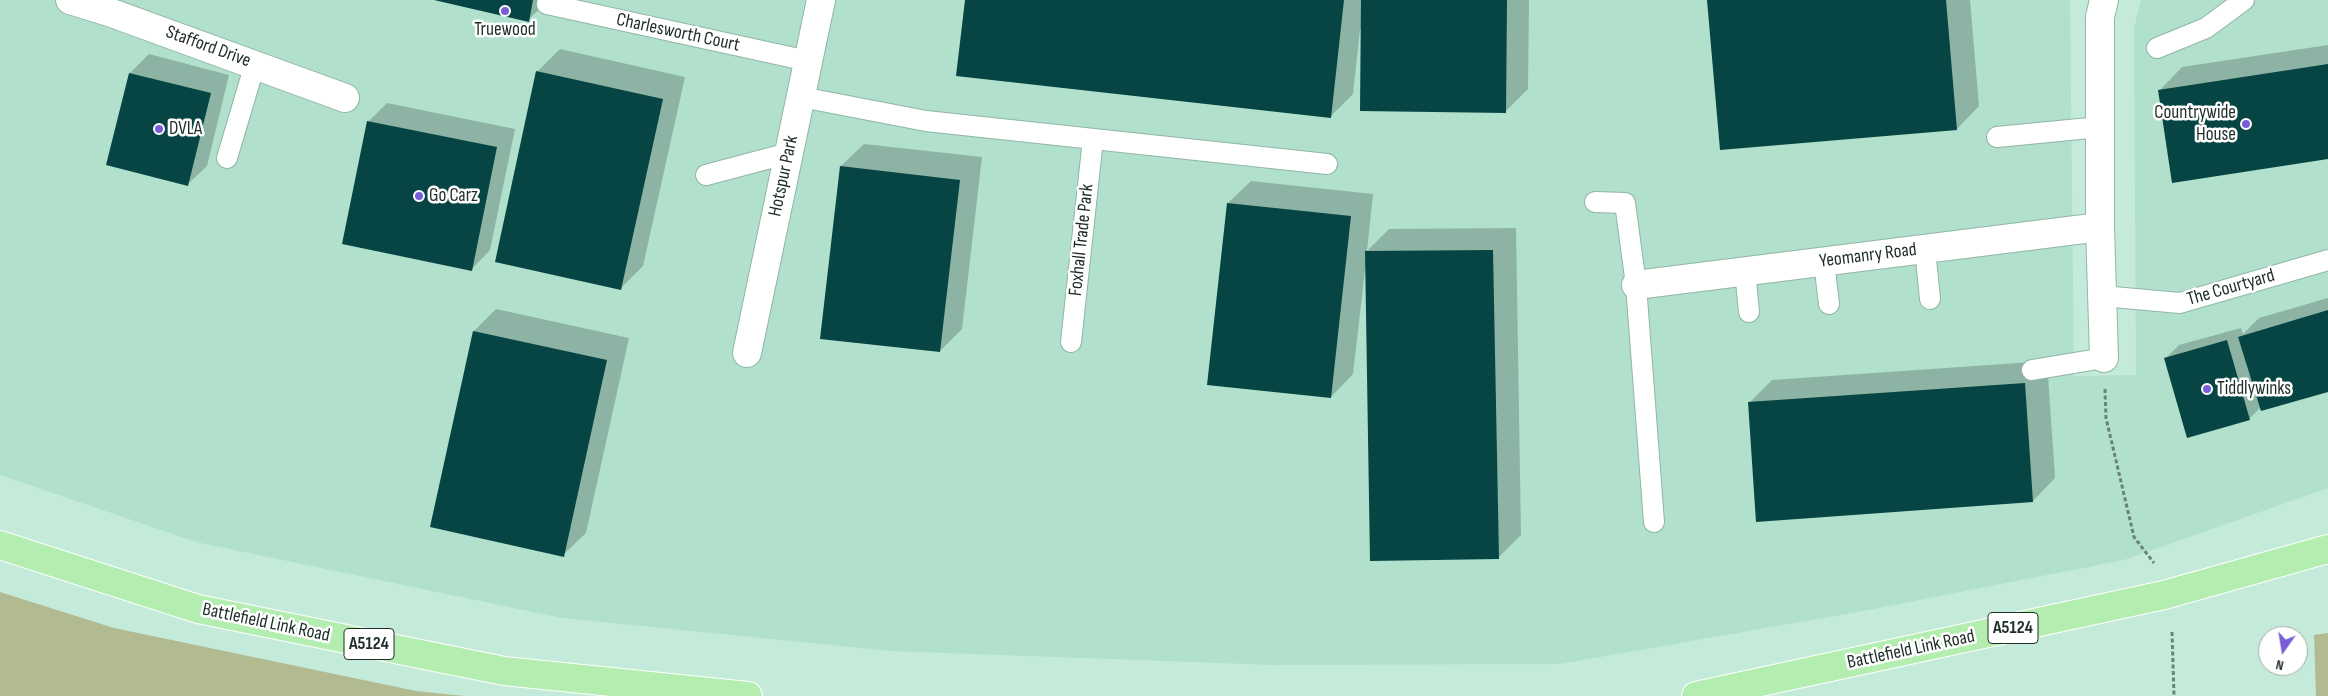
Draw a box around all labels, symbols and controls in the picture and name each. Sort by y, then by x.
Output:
marker: Truewood [499,5,511,17]
street label: Charlesworth Court [614,9,742,57]
place label: Truewood [474,19,536,41]
street label: Stafford Drive [162,21,254,73]
place label: Countrywide House [2154,102,2236,146]
place label: DVLA [169,118,202,140]
marker: Countrywide House [2240,118,2252,130]
marker: DVLA [153,123,165,135]
street label: Hotspur Park [764,133,804,219]
street label: Foxhall Trade Park [1065,183,1099,297]
place label: Go Carz [429,185,478,207]
marker: Go Carz [413,190,425,202]
street label: Yeomanry Road [1818,239,1918,273]
street label: The Courtyard [2185,265,2277,311]
place label: Tiddlywinks [2217,378,2291,400]
marker: Tiddlywinks [2201,383,2213,395]
street label: Battlefield Link Road [200,598,332,648]
road number: A5124 [1988,612,2038,644]
street label: Battlefield Link Road [1845,625,1977,675]
north arrow [2258,626,2308,676]
road number: A5124 [344,629,394,660]
text: N [2274,656,2285,674]

